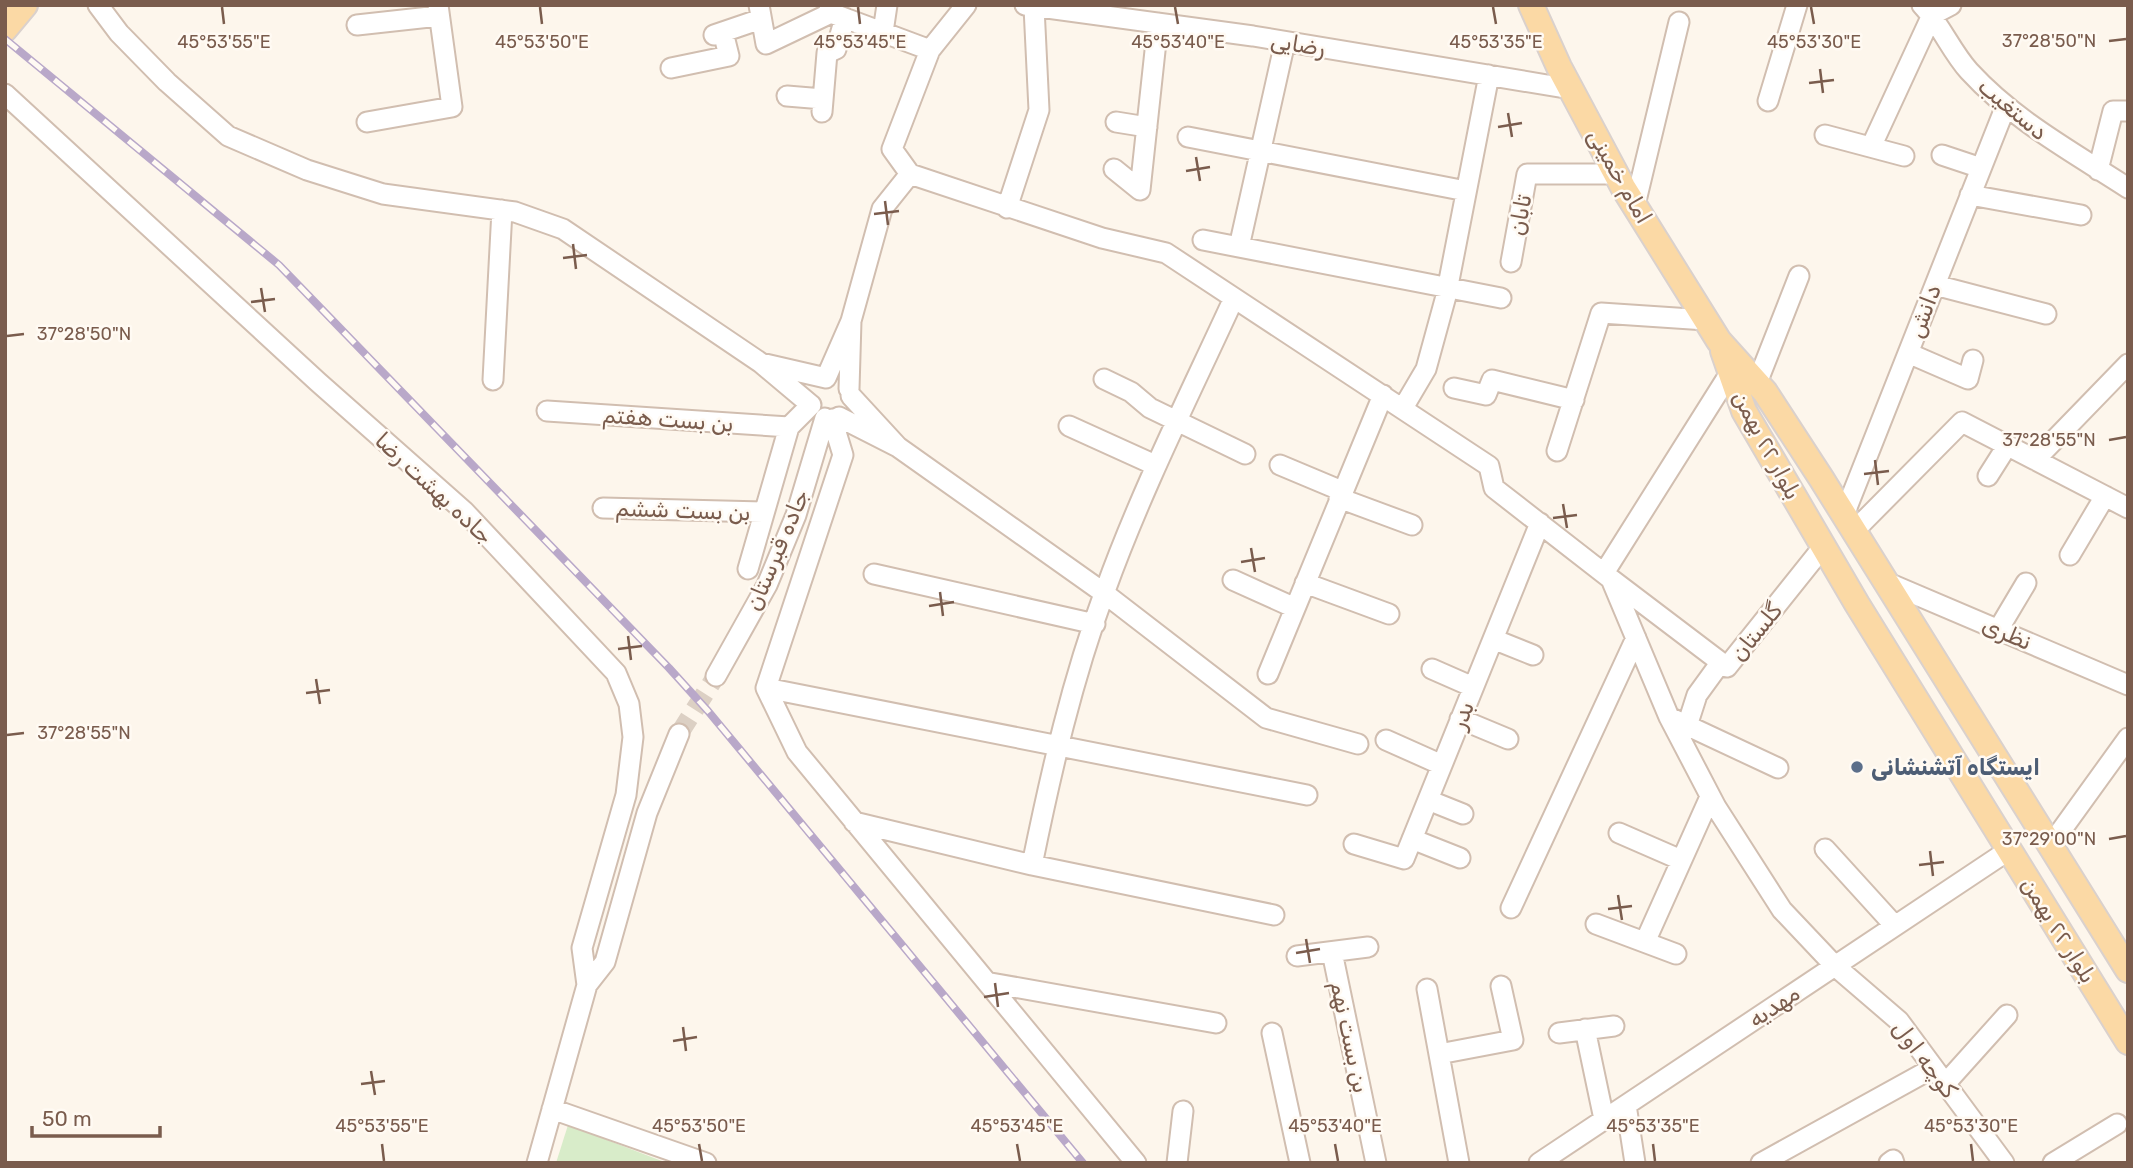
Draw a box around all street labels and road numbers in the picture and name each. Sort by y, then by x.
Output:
street label: رضایی [1269,26,1327,62]
street label: دستغیب [1972,72,2054,146]
street label: امام خمینی [1581,124,1658,229]
street label: تابان [1503,192,1537,238]
street label: دانش [1901,280,1947,342]
street label: بلوار ۲۲ بهمن [1727,386,1807,504]
street label: بن بست هفتم [601,400,735,439]
street label: جاده بهشت رضا [369,426,499,550]
street label: جاده قبرستان [739,485,815,615]
street label: بن بست ششم [615,494,751,527]
street label: گلستان [1724,597,1788,667]
street label: نظری [1978,610,2036,656]
street label: بدر [1443,697,1480,735]
street label: بلوار ۲۲ بهمن [2015,872,2103,988]
street label: بن بست نهم [1324,978,1376,1096]
street label: مهدیه [1743,979,1805,1033]
street label: کوچه اول [1887,1015,1964,1104]

